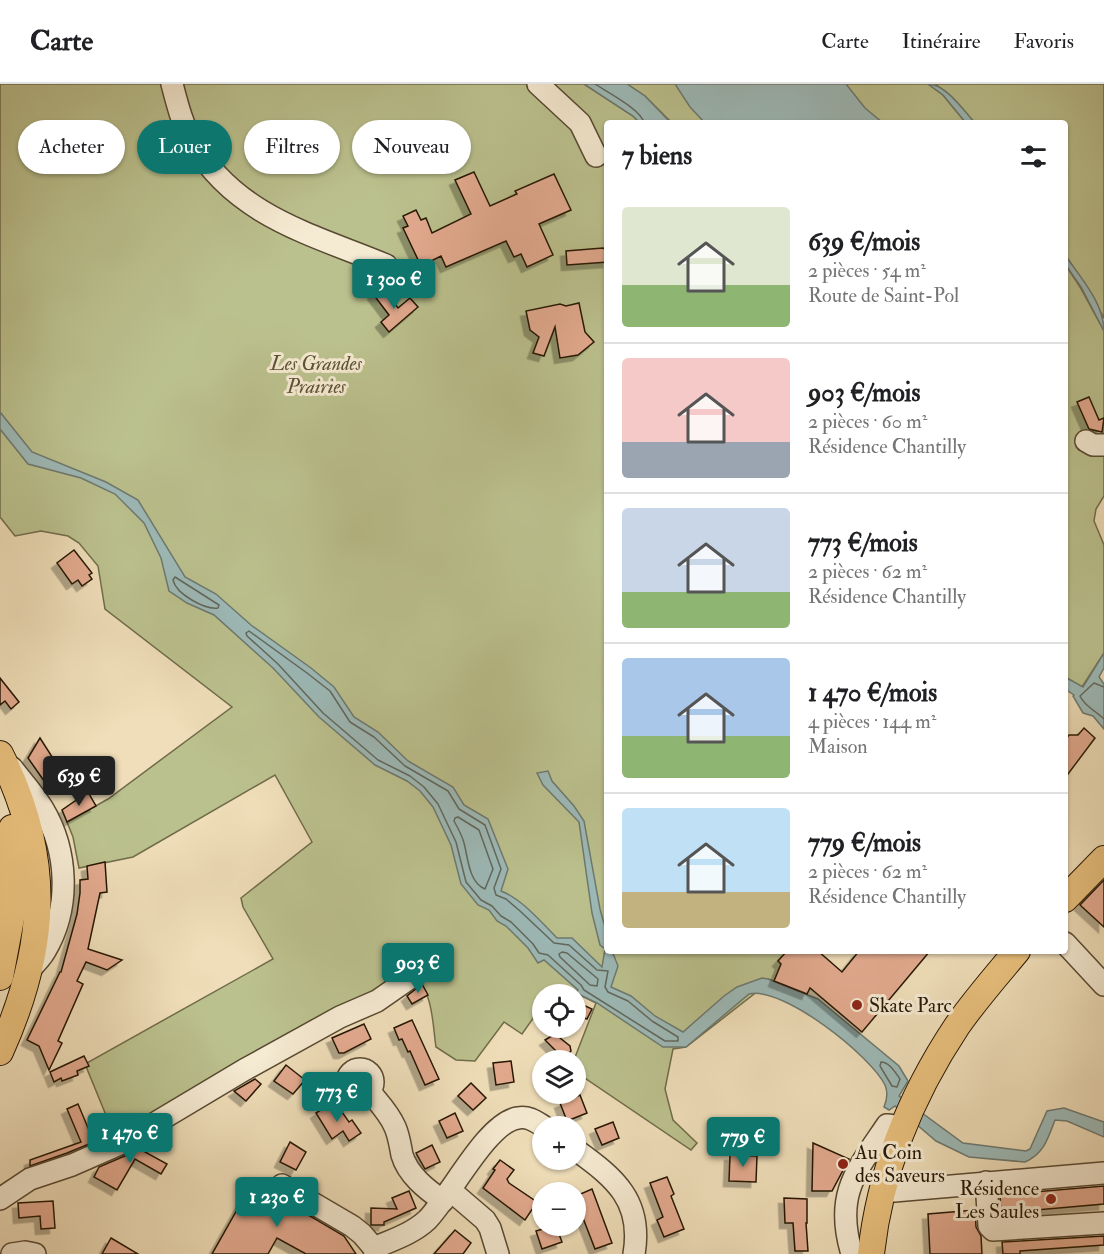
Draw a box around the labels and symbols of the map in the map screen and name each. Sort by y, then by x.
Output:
pin: 1 300 € [339,259,449,310]
park label: Les Grandes Prairies [269,351,362,399]
pin: 639 € [37,756,121,807]
pin: 903 € [376,943,460,994]
place label: Skate Parc [869,993,952,1018]
marker: Skate Parc [850,998,864,1012]
pin: 773 € [295,1072,379,1123]
pin: 1 470 € [75,1113,185,1164]
pin: 779 € [701,1117,785,1168]
place label: Au Coin des Saveurs [854,1140,945,1188]
marker: Au Coin des Saveurs [836,1157,850,1171]
place label: Résidence Les Saules [955,1176,1039,1224]
pin: 1 230 € [222,1177,332,1228]
marker: Résidence Les Saules [1044,1192,1058,1206]

